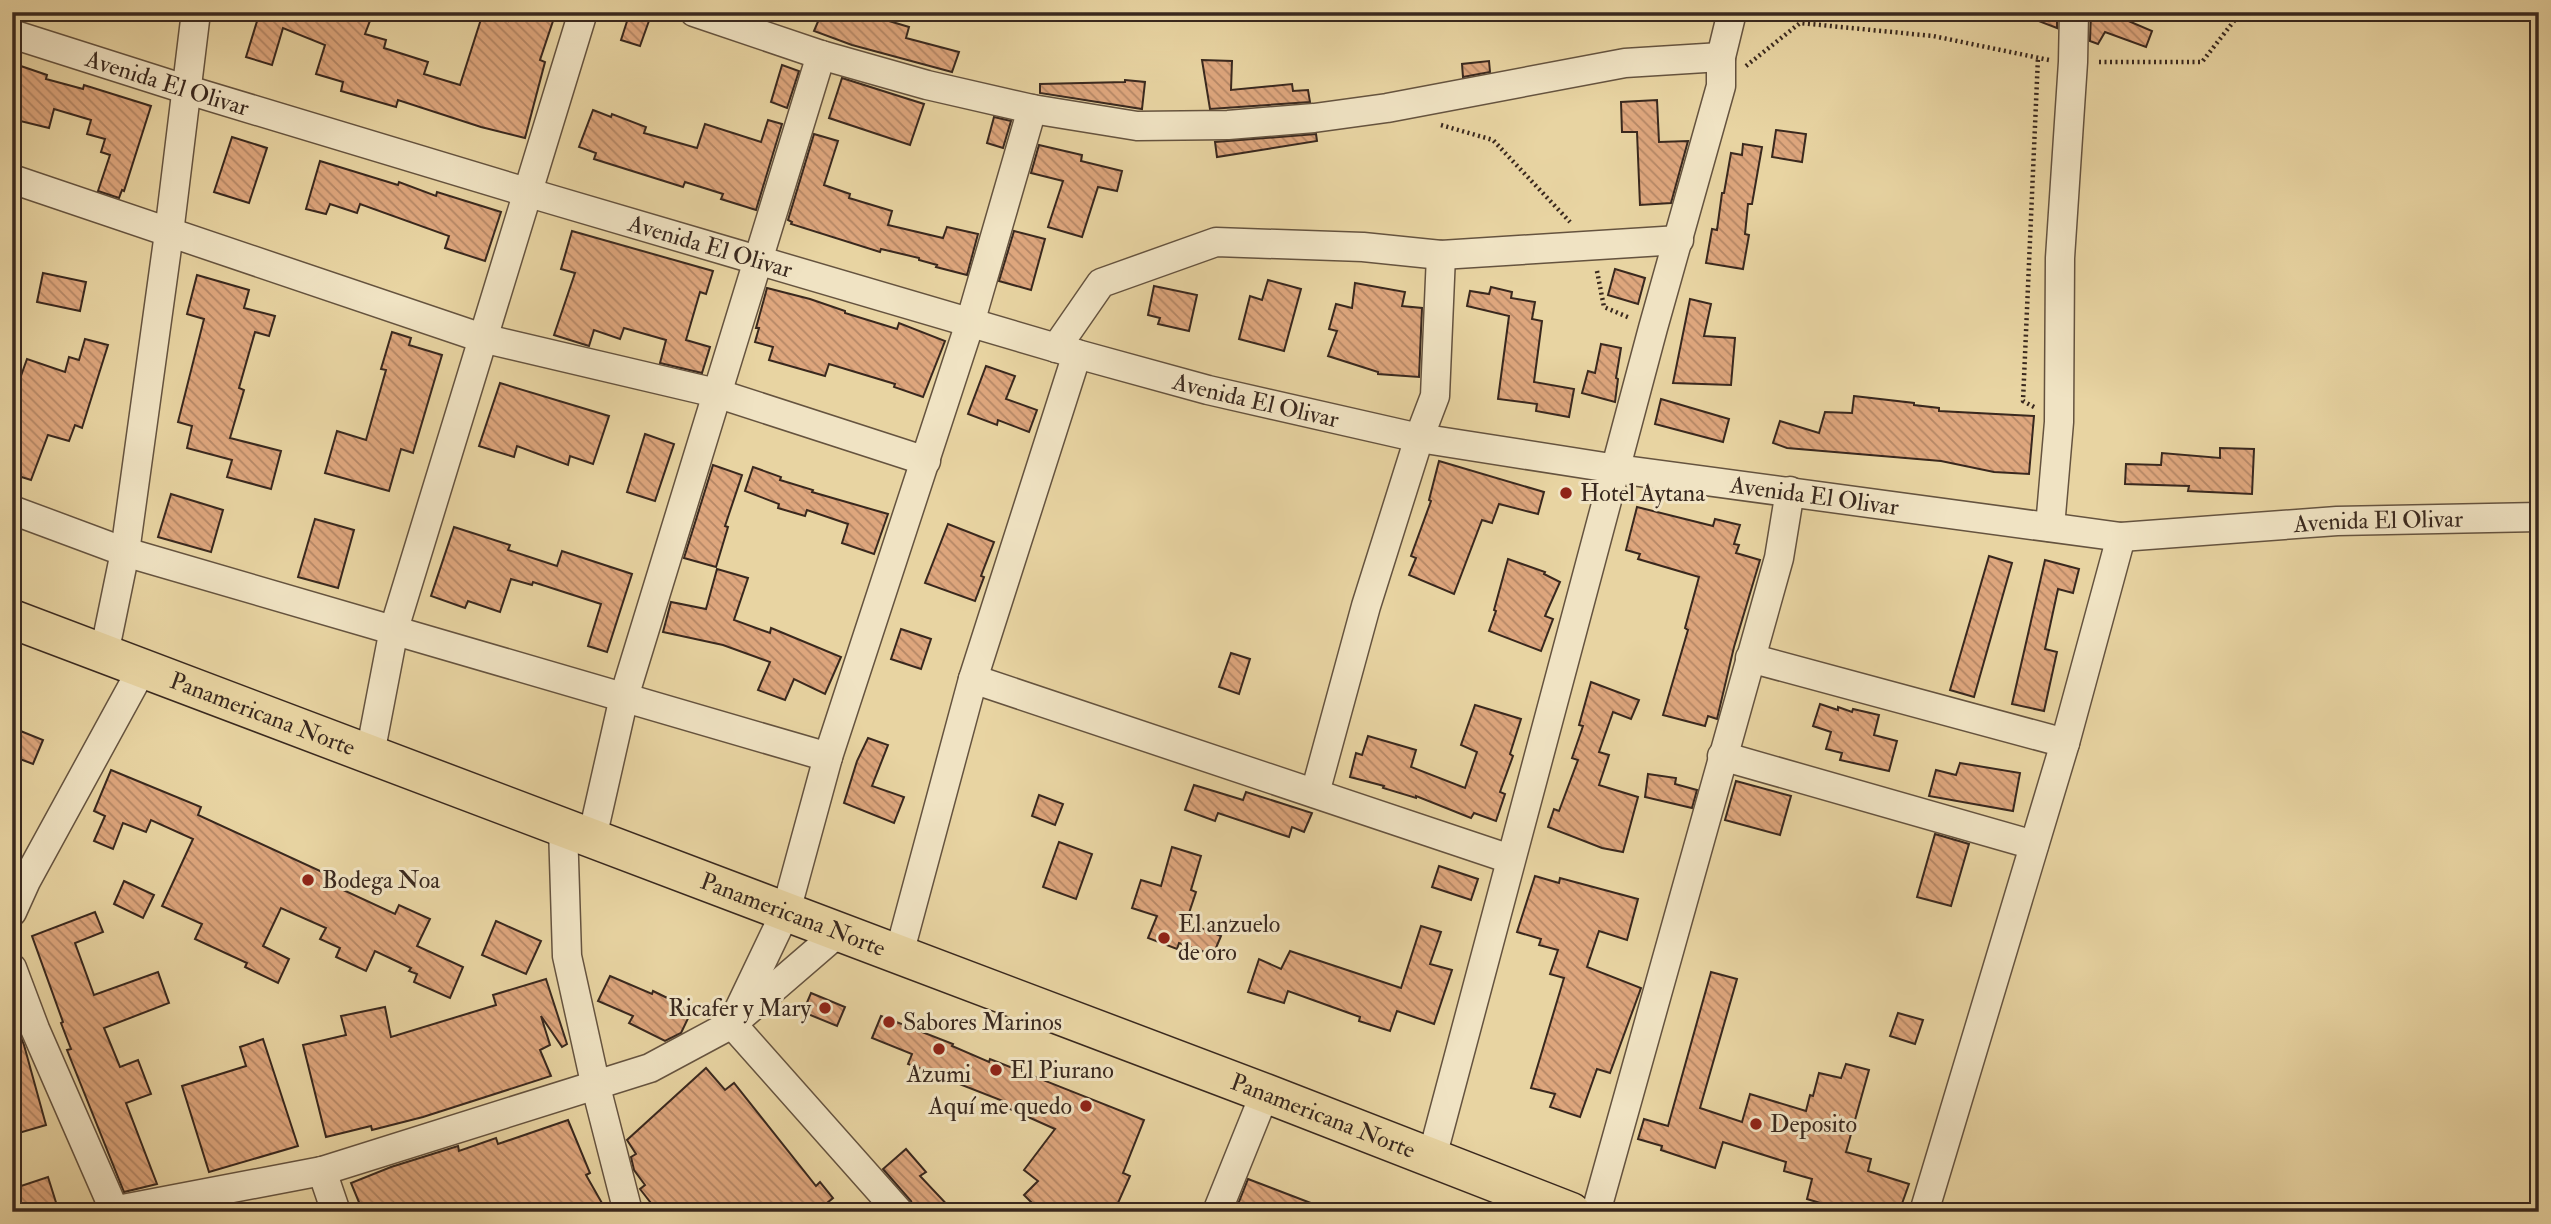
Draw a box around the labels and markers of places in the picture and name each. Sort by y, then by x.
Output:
place label: Hotel Aytana [1580,478,1706,509]
marker: Hotel Aytana [1558,485,1574,501]
place label: Bodega Noa [322,865,441,896]
marker: Bodega Noa [300,872,316,888]
place label: El anzuelo de oro [1178,909,1280,968]
marker: El anzuelo de oro [1156,930,1172,946]
place label: Ricafer y Mary [668,993,811,1024]
marker: Ricafer y Mary [817,1000,833,1016]
place label: Sabores Marinos [903,1007,1062,1038]
marker: Sabores Marinos [881,1014,897,1030]
marker: Azumi [931,1041,947,1057]
place label: El Piurano [1010,1055,1114,1086]
place label: Azumi [906,1059,971,1090]
marker: El Piurano [988,1062,1004,1078]
place label: Aquí me quedo [928,1091,1072,1122]
marker: Aquí me quedo [1078,1098,1094,1114]
place label: Deposito [1770,1109,1857,1140]
marker: Deposito [1748,1116,1764,1132]

